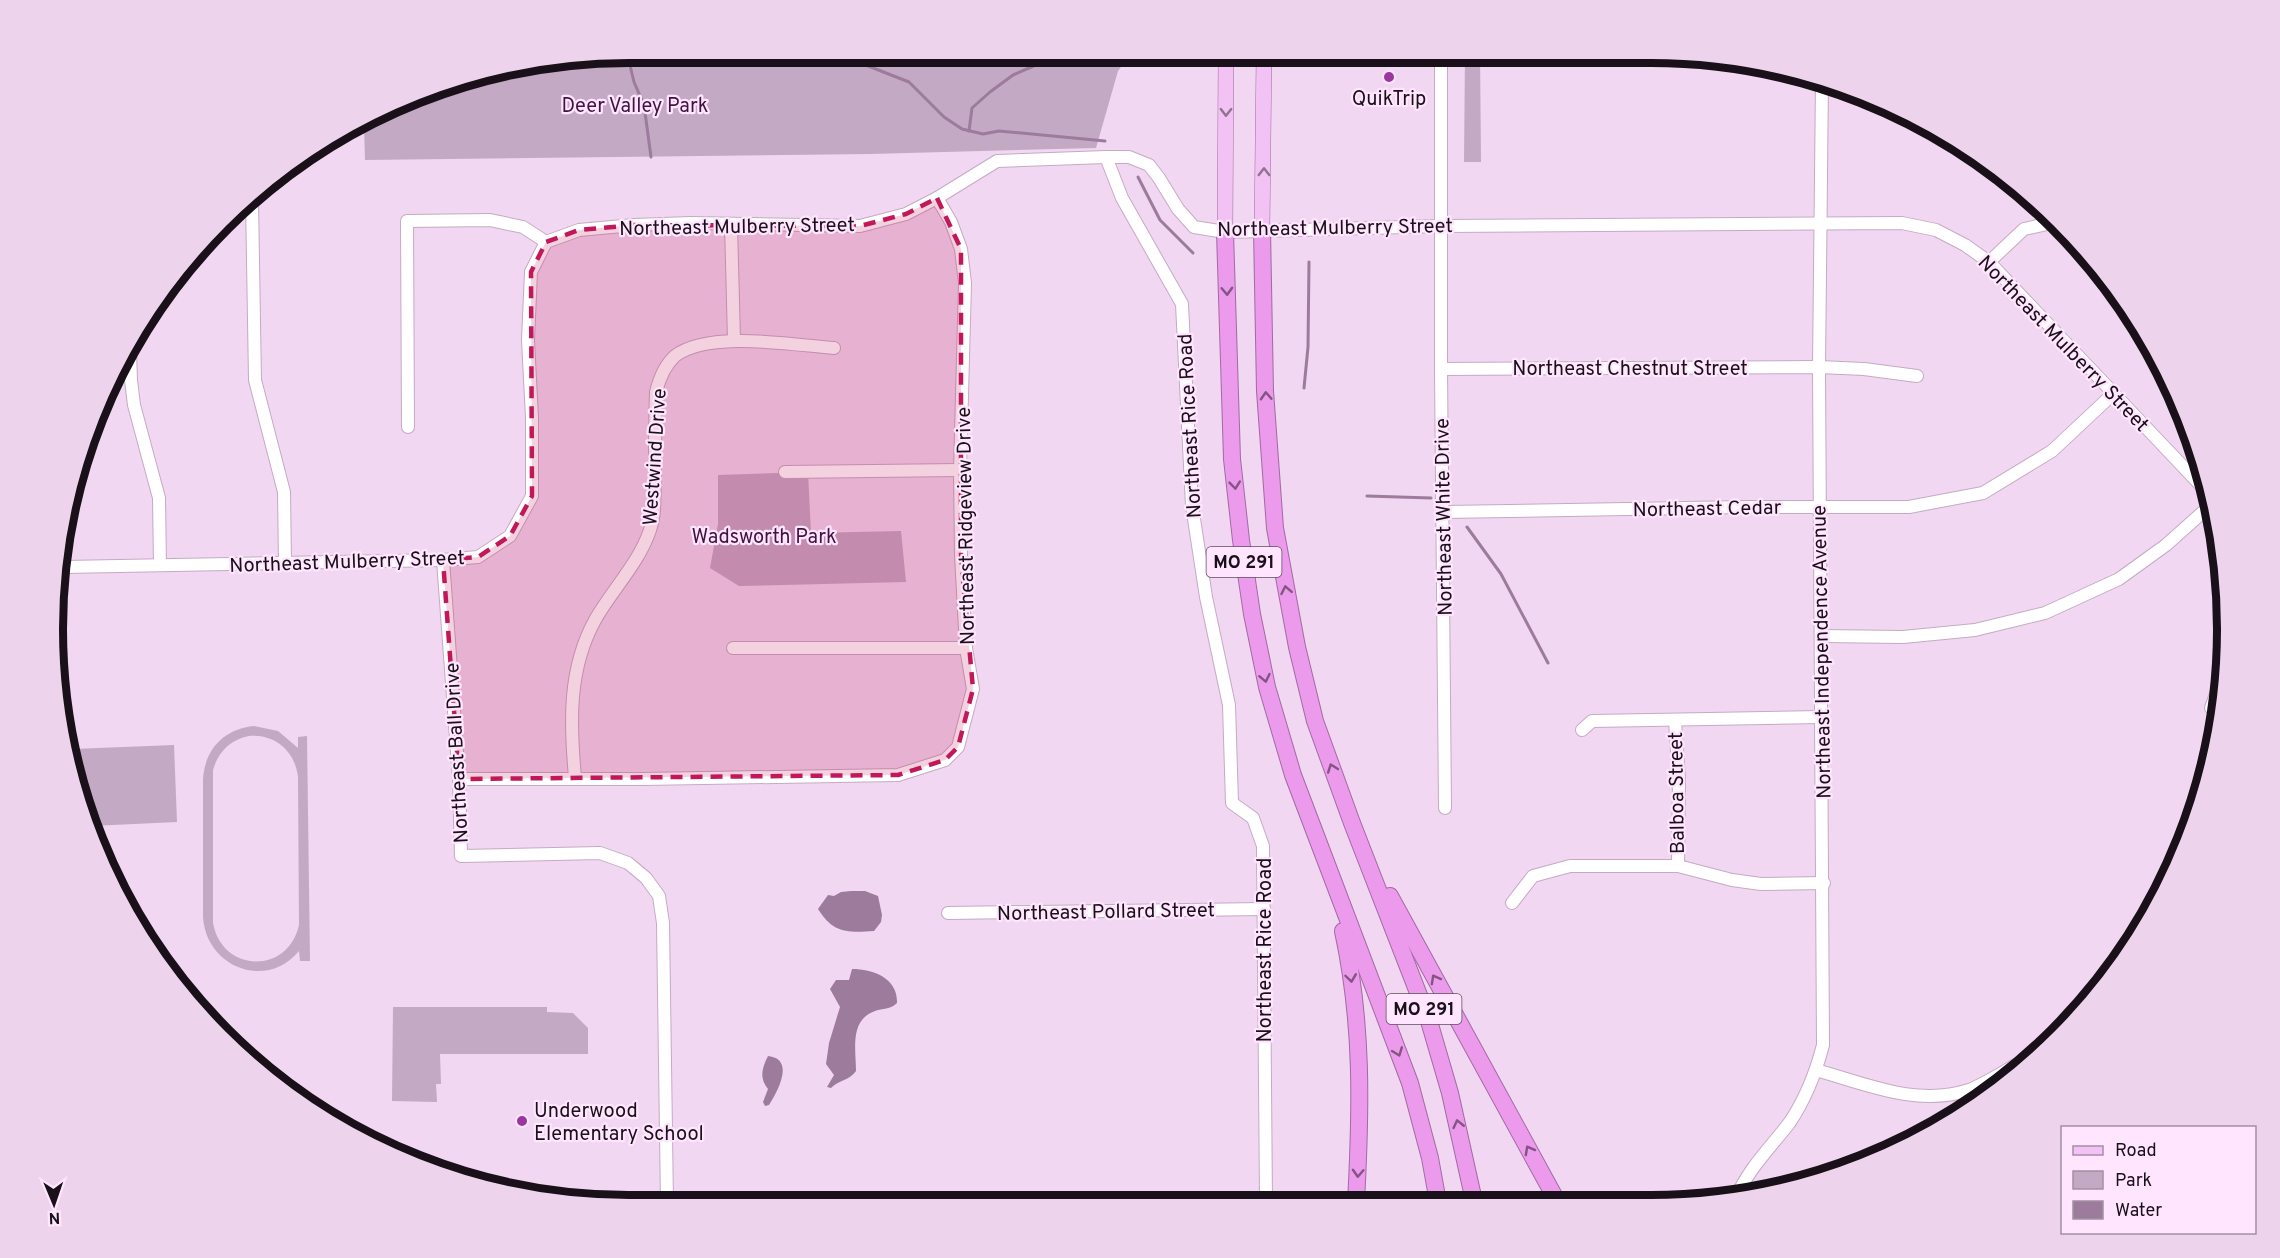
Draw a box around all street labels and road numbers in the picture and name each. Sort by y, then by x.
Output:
street label: Northeast Mulberry Street [619,213,855,243]
street label: Northeast Mulberry Street [1217,214,1453,244]
street label: Northeast Mulberry Street [1971,251,2154,438]
street label: Northeast Rice Road [1173,333,1209,519]
street label: Northeast Chestnut Street [1512,357,1748,383]
street label: Westwind Drive [638,388,674,527]
street label: Northeast Ridgeview Drive [952,407,982,645]
street label: Northeast White Drive [1430,418,1460,616]
street label: Northeast Cedar [1632,496,1782,524]
street label: Northeast Independence Avenue [1807,505,1839,799]
street label: Northeast Mulberry Street [229,546,465,580]
road number: MO 291 [1206,547,1282,577]
street label: Northeast Ball Drive [440,662,476,844]
street label: Balboa Street [1664,732,1692,854]
street label: Northeast Rice Road [1253,858,1279,1042]
street label: Northeast Pollard Street [997,898,1215,928]
road number: MO 291 [1386,994,1462,1024]

